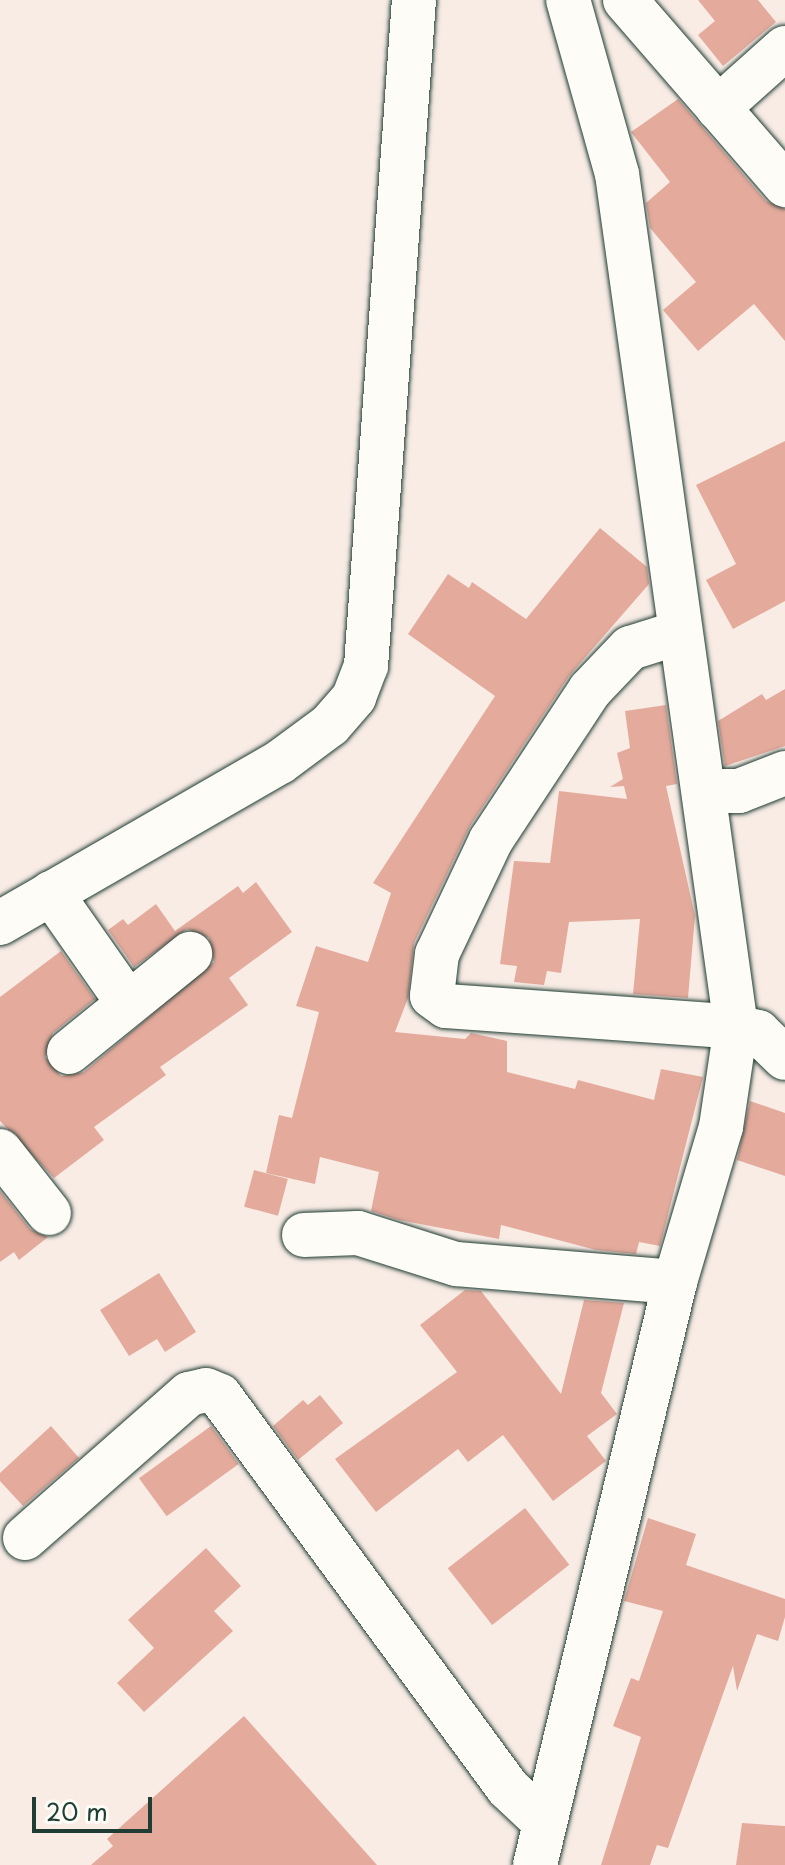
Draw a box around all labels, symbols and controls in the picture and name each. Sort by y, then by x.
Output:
scale bar [36,1781,156,1831]
text: 20 m [46,1793,108,1829]

